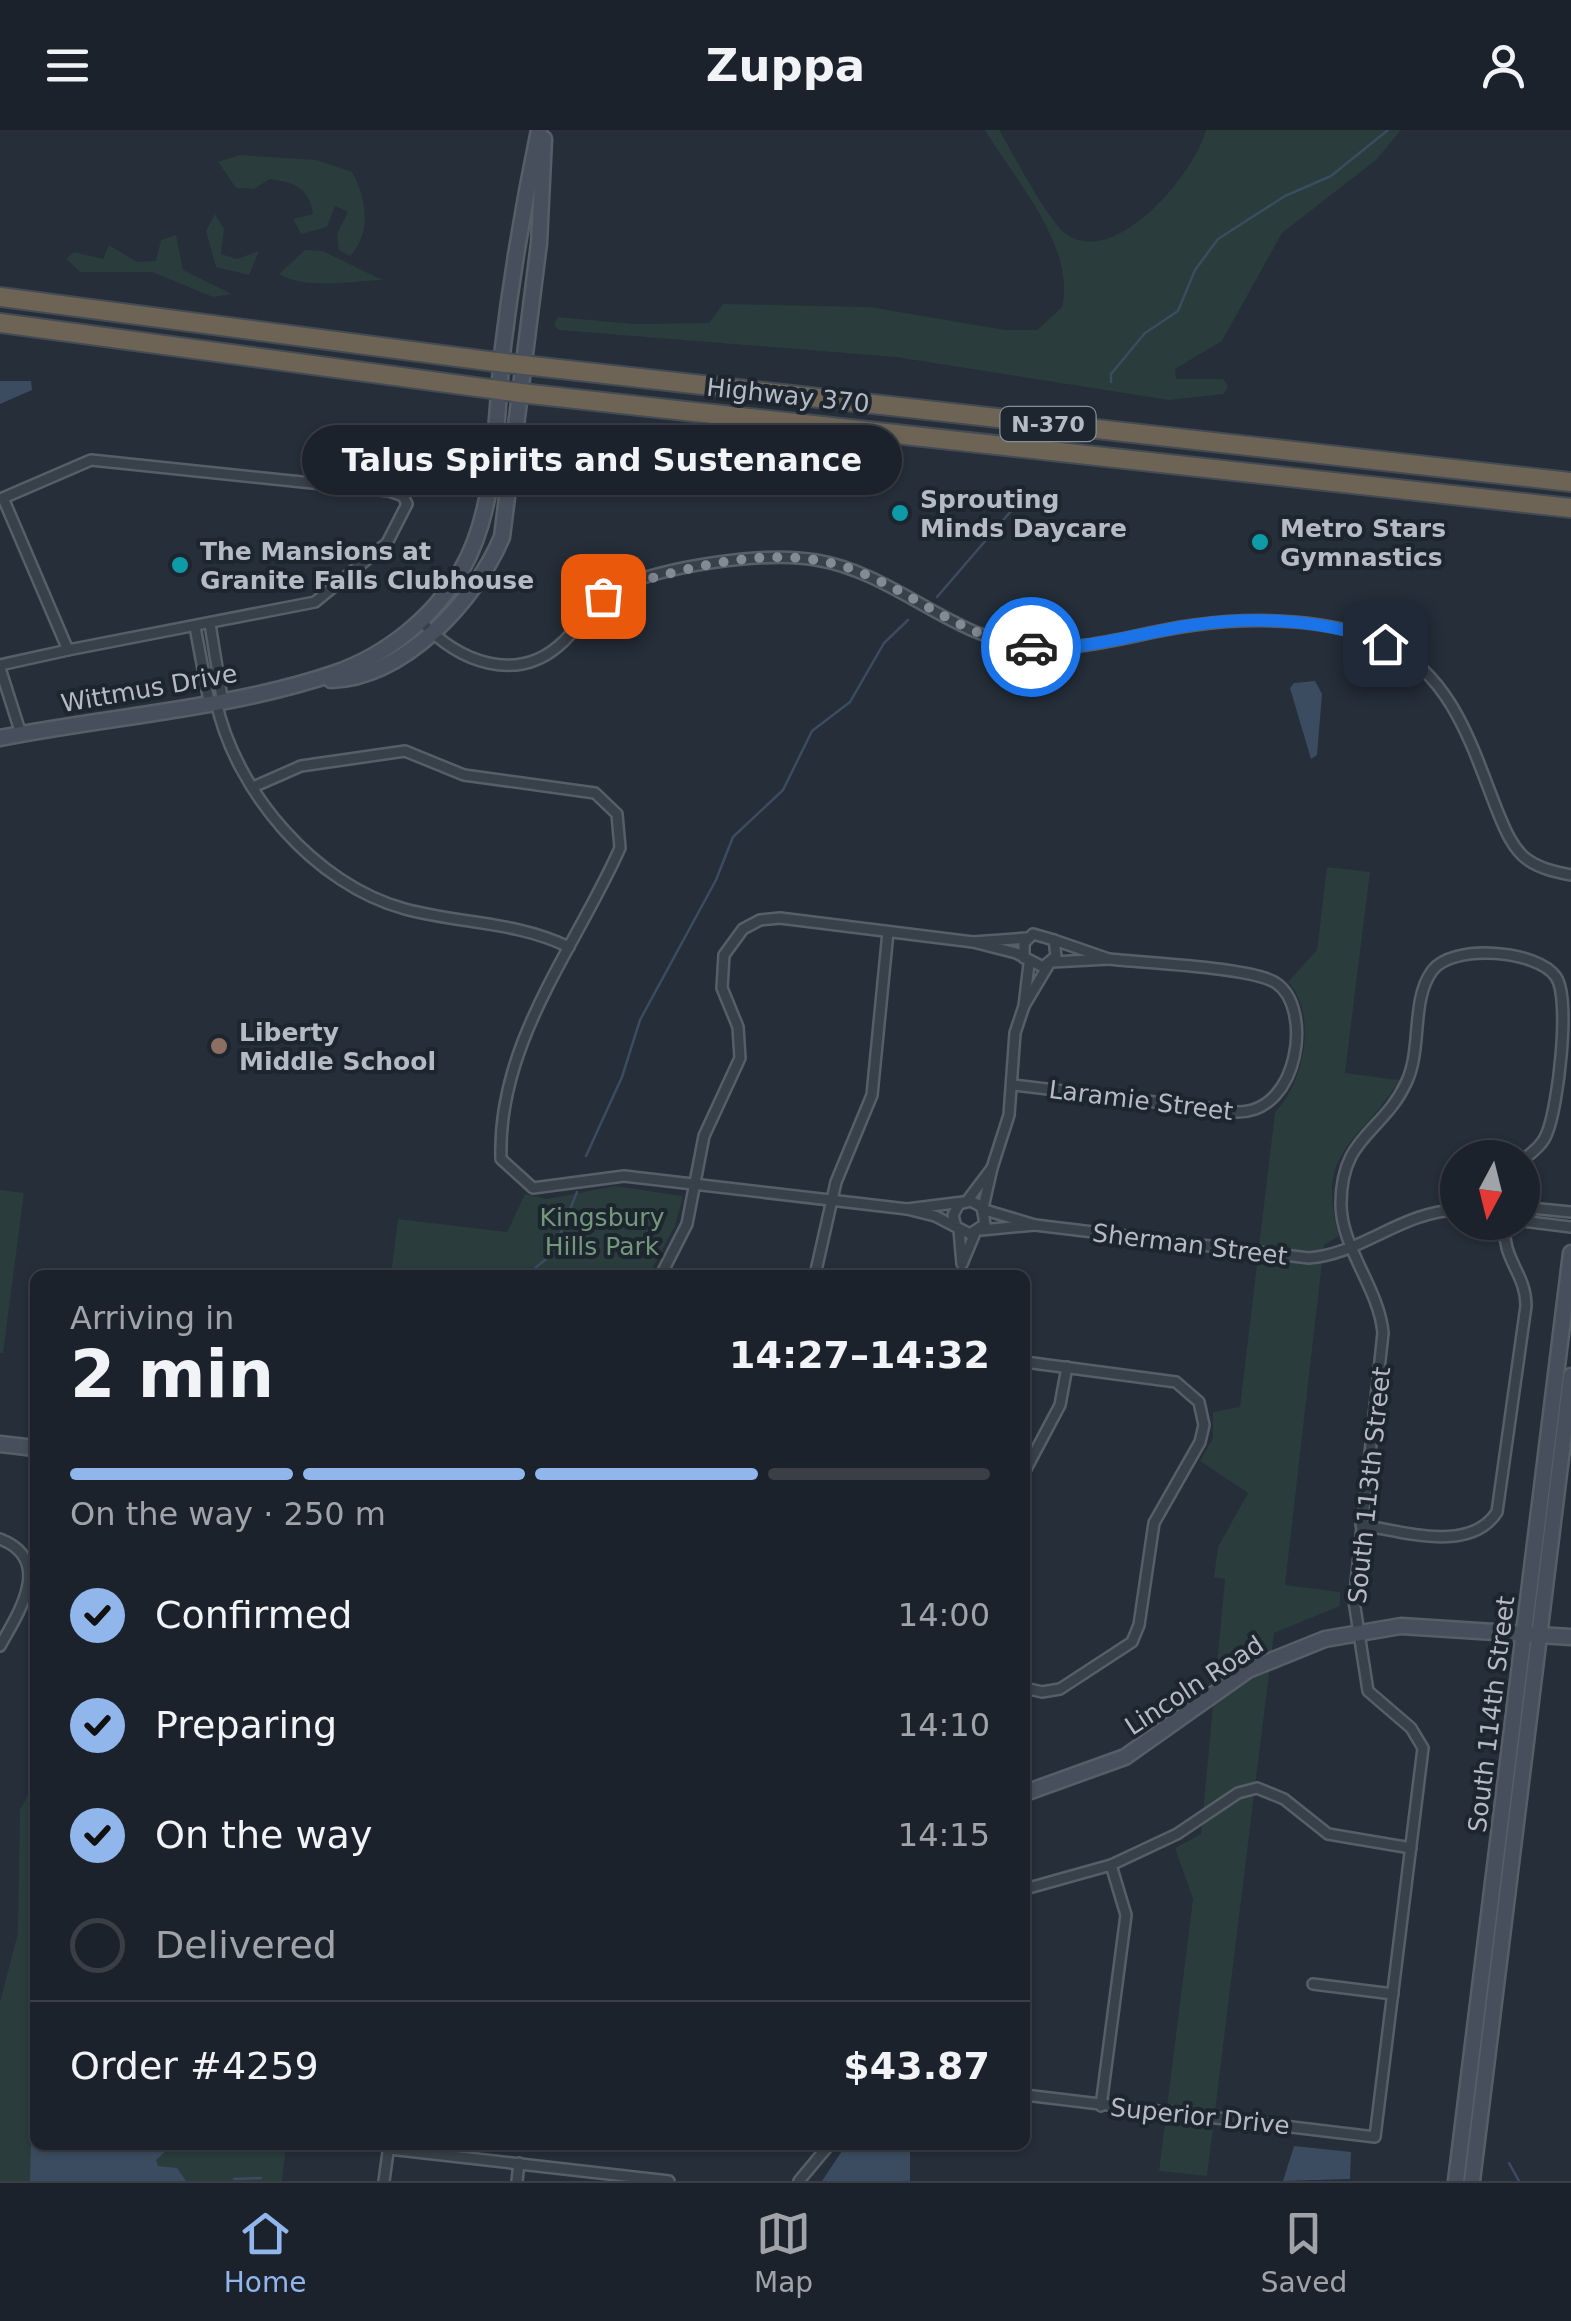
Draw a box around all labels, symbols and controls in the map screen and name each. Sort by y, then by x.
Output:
icon: menu [40,38,95,93]
icon: person [1476,38,1531,93]
text: Zuppa [706,39,865,92]
street label: Highway 370 [705,373,871,418]
road number: N-370 [1000,407,1096,441]
callout: Talus Spirits and Sustenance [303,426,903,496]
text: Talus Spirits and Sustenance [342,441,862,479]
place label: Sprouting Minds Daycare [920,485,1127,543]
marker: Sprouting Minds Daycare [889,502,911,524]
place label: Metro Stars Gymnastics [1280,514,1446,572]
marker: Metro Stars Gymnastics [1249,531,1271,553]
place label: The Mansions at Granite Falls Clubhouse [200,537,534,595]
marker: The Mansions at Granite Falls Clubhouse [169,554,191,576]
pin [561,554,646,639]
icon: bag [576,569,631,624]
courier [981,597,1081,697]
pin [1343,602,1428,687]
icon: home [1358,617,1413,672]
icon: car [1004,620,1059,675]
street label: Wittmus Drive [59,659,240,718]
place label: Liberty Middle School [239,1018,436,1076]
marker: Liberty Middle School [208,1035,230,1057]
street label: Laramie Street [1047,1075,1235,1126]
north arrow [1440,1140,1540,1240]
map controls [1440,1140,1540,1240]
park label: Kingsbury Hills Park [540,1203,665,1261]
street label: Sherman Street [1091,1218,1289,1271]
text: Arriving in [70,1299,234,1337]
text: 14:27–14:32 [729,1333,990,1377]
text: 2 min [70,1337,274,1412]
street label: South 113th Street [1343,1365,1396,1605]
text: On the way · 250 m [70,1495,386,1533]
icon: check [70,1588,125,1643]
text: Confirmed [155,1593,352,1637]
street label: South 114th Street [1463,1594,1520,1834]
text: 14:00 [898,1596,990,1634]
street label: Lincoln Road [1120,1630,1269,1741]
icon: check [70,1698,125,1753]
text: Preparing [155,1703,337,1747]
text: 14:10 [898,1706,990,1744]
icon: check [70,1808,125,1863]
text: On the way [155,1813,372,1857]
text: 14:15 [898,1816,990,1854]
text: Delivered [155,1923,337,1967]
text: Order #4259 [70,2044,319,2088]
text: $43.87 [843,2044,990,2088]
street label: Superior Drive [1109,2093,1291,2140]
tab: Home [224,2206,306,2299]
tab: Map [754,2206,813,2299]
tab: Saved [1261,2206,1347,2299]

